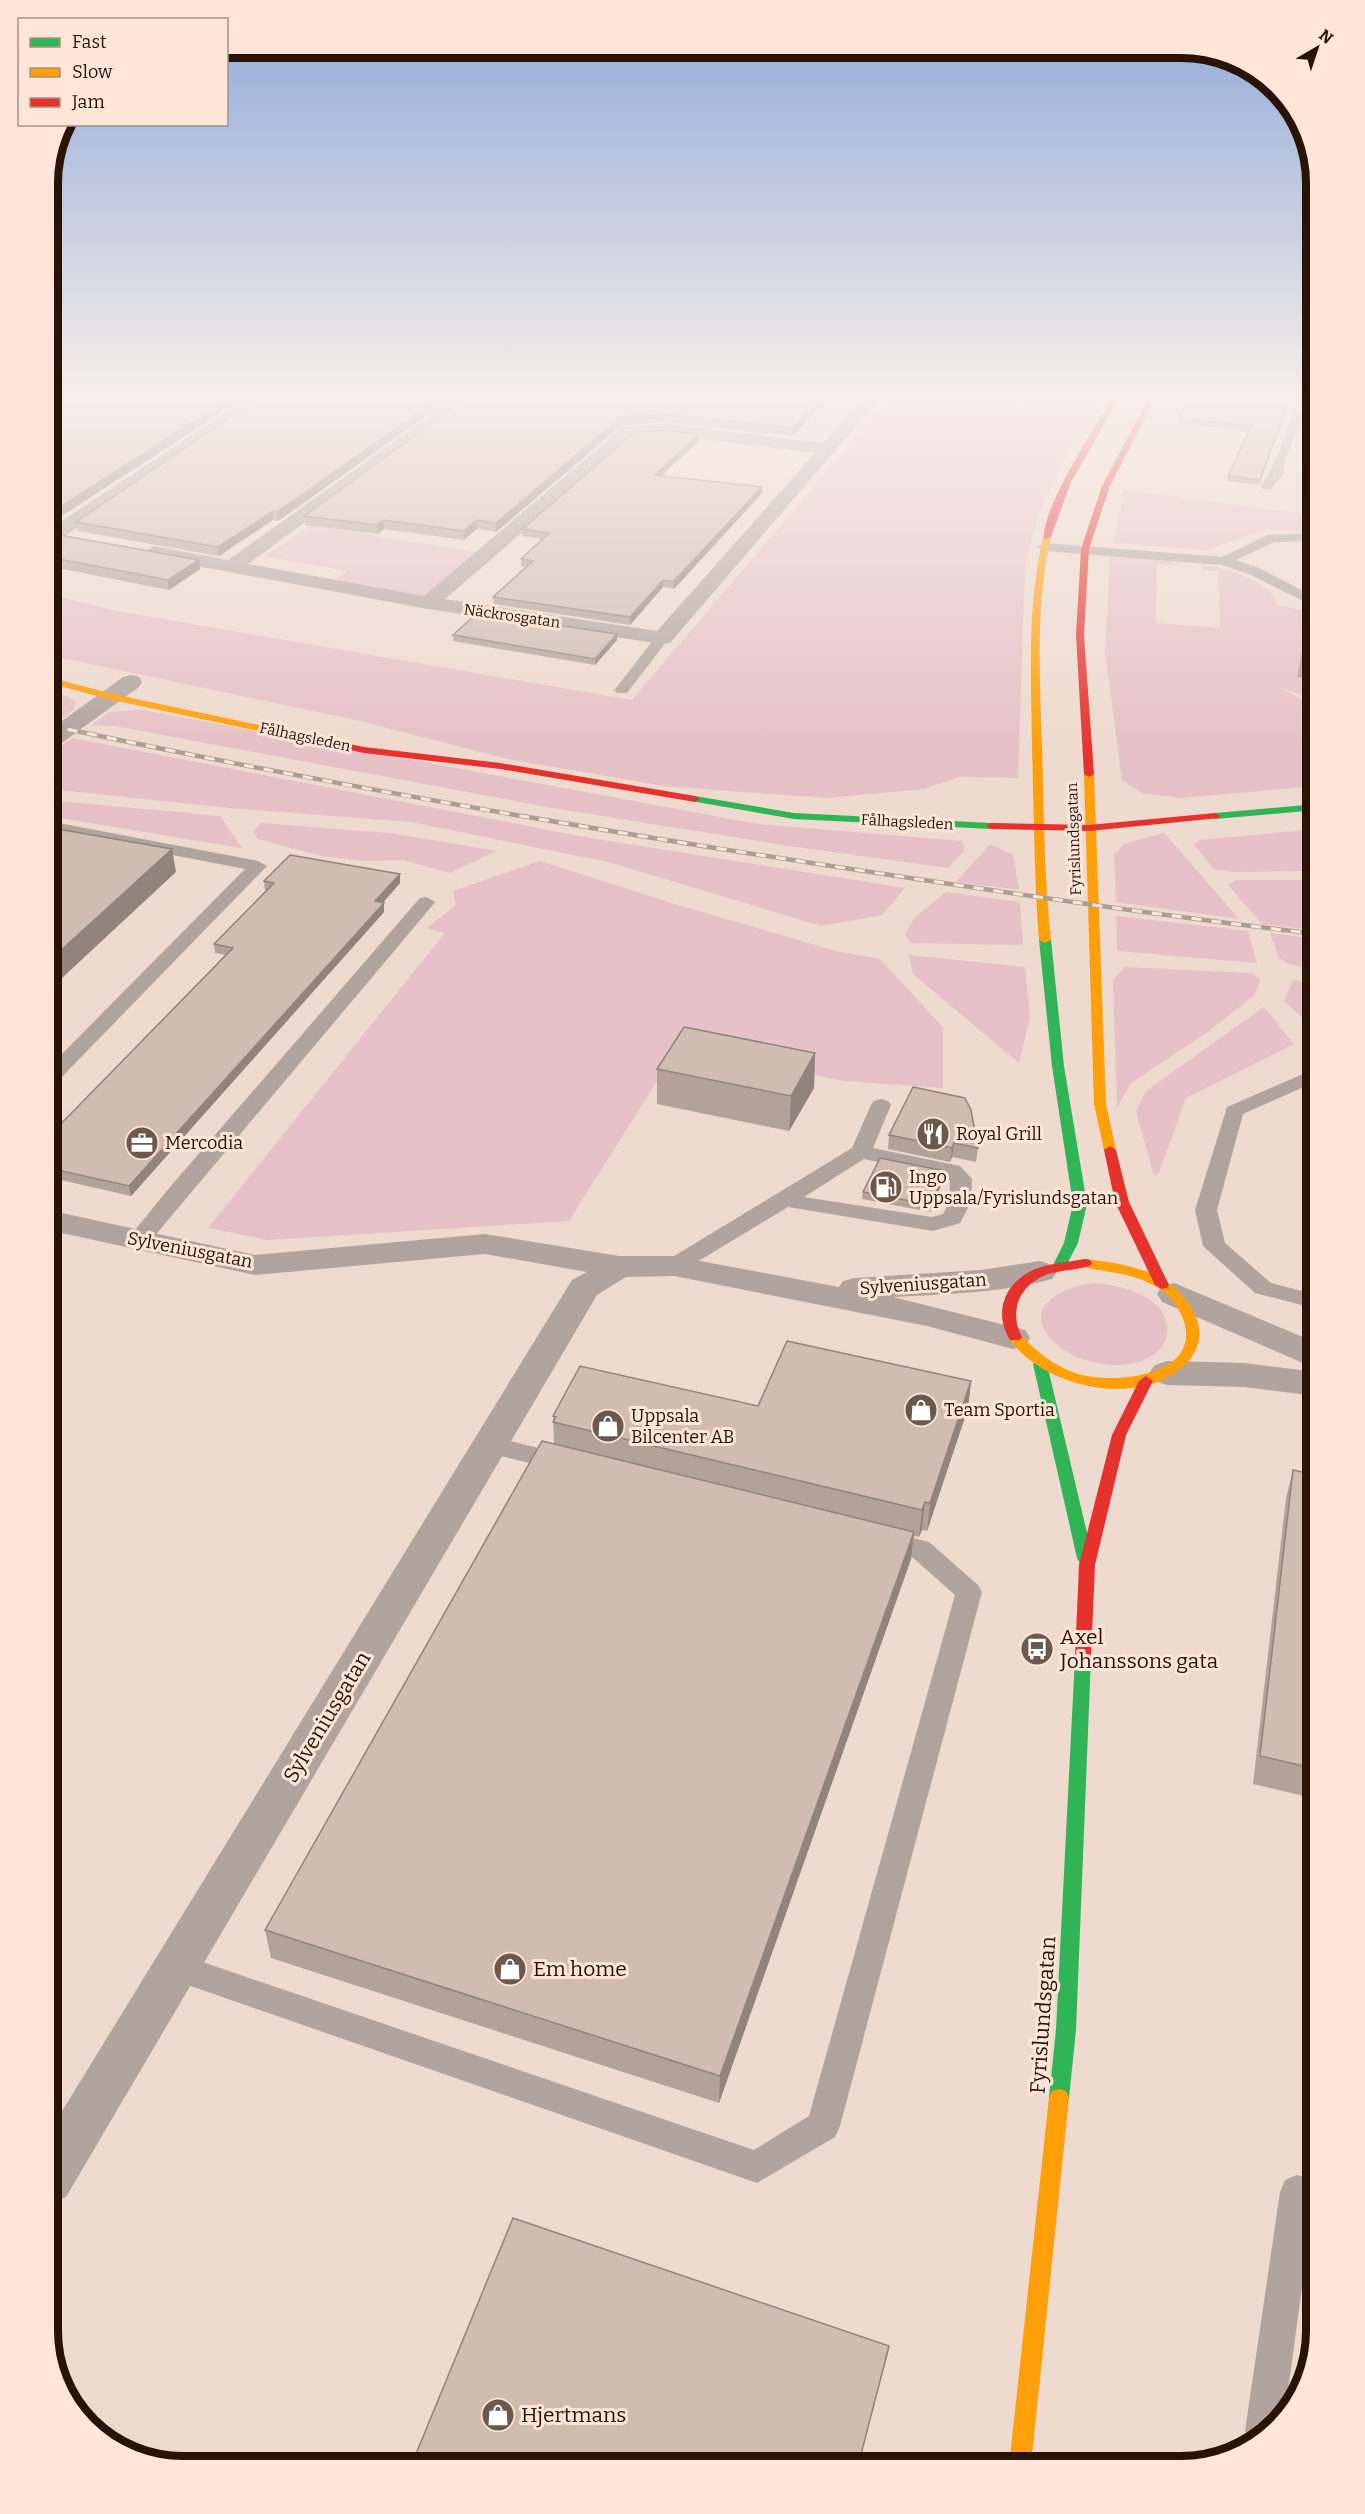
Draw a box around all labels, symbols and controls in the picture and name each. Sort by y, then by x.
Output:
legend [18,18,228,126]
north arrow [1287,18,1347,78]
text: N [1315,25,1337,48]
text: Fast [72,31,107,53]
text: Slow [72,61,113,83]
text: Jam [71,91,105,113]
street label: Näckrosgatan [463,600,562,632]
street label: Fålhagsleden [258,719,353,756]
street label: Fyrislundsgatan [1063,782,1085,896]
street label: Fålhagsleden [860,811,954,833]
restaurant icon: Royal Grill [915,1116,951,1152]
place label: Royal Grill [956,1123,1042,1145]
office icon: Mercodia [124,1125,160,1161]
place label: Mercodia [165,1132,243,1154]
place label: Ingo Uppsala/Fyrislundsgatan [909,1166,1119,1209]
fuel station icon: Ingo Uppsala/Fyrislundsgatan [868,1169,904,1205]
street label: Sylveniusgatan [125,1227,255,1273]
street label: Sylveniusgatan [859,1269,988,1299]
shop icon: Team Sportia [903,1392,939,1428]
place label: Team Sportia [944,1399,1055,1421]
place label: Uppsala Bilcenter AB [631,1405,734,1448]
shop icon: Uppsala Bilcenter AB [590,1408,626,1444]
place label: Axel Johanssons gata [1059,1624,1219,1674]
bus stop icon: Axel Johanssons gata [1019,1631,1055,1667]
street label: Sylveniusgatan [278,1647,376,1787]
street label: Fyrislundsgatan [1025,1935,1061,2095]
shop icon: Em home [492,1951,528,1987]
place label: Em home [533,1956,627,1982]
shop icon: Hjertmans [480,2397,516,2433]
place label: Hjertmans [521,2402,626,2428]

